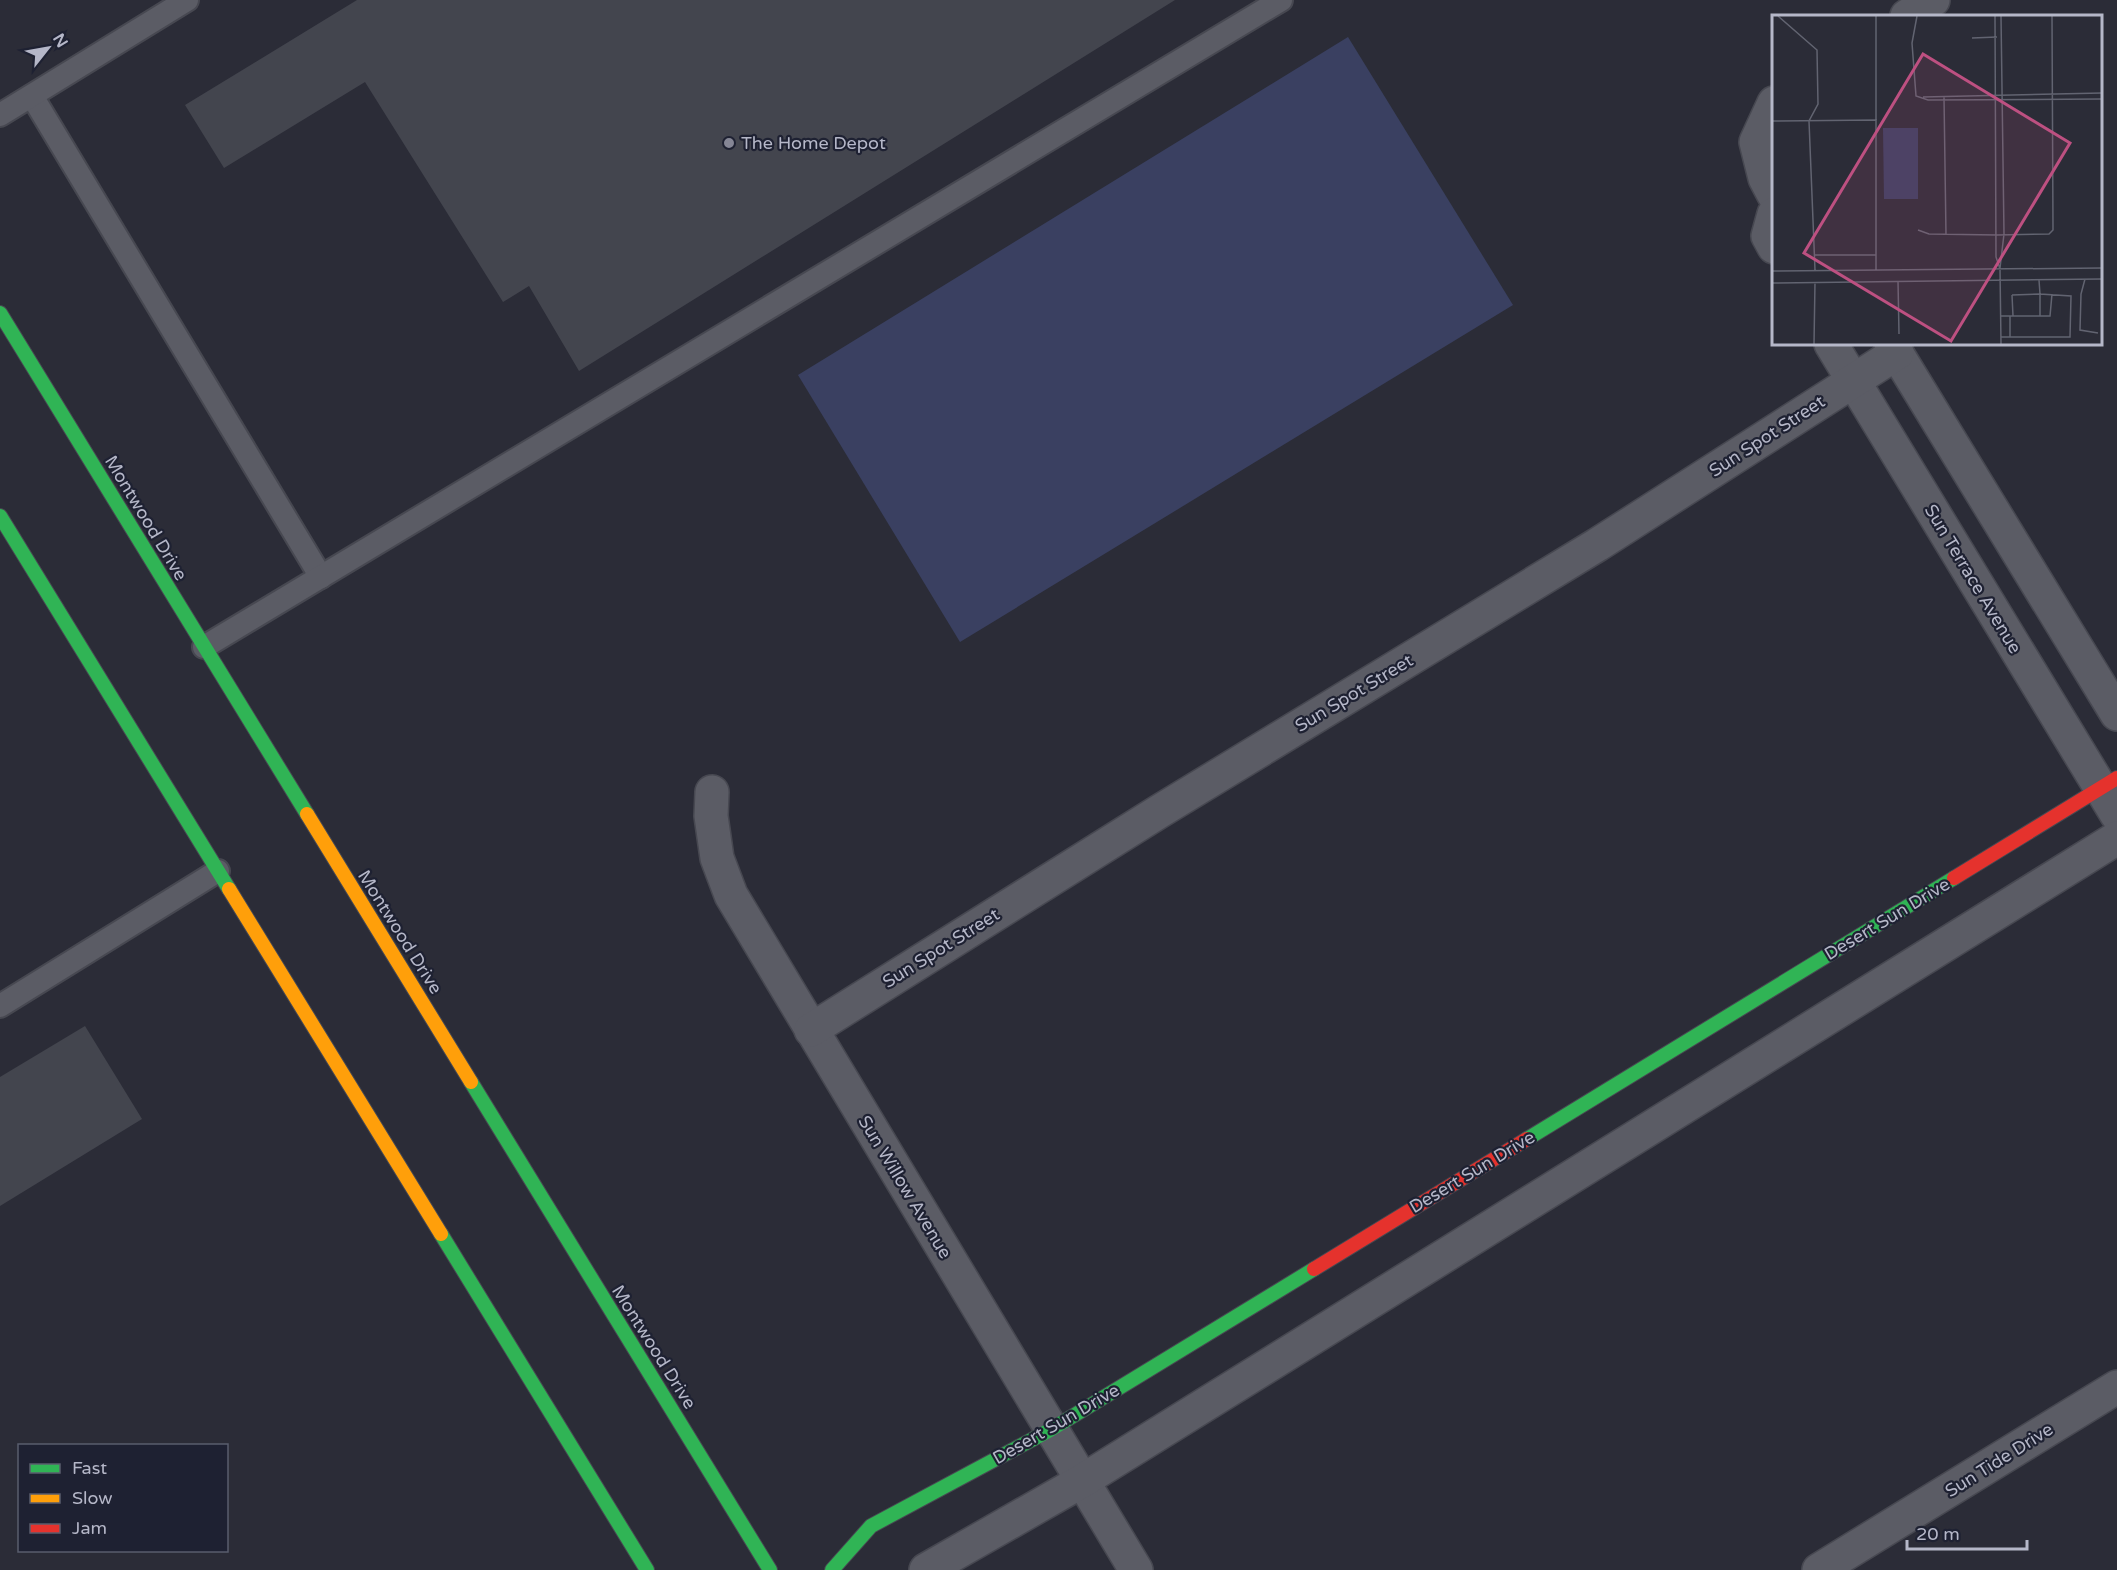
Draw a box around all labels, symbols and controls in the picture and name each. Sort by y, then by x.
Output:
inset map [1772,15,2102,345]
north arrow [18,18,78,78]
text: N [48,30,72,51]
place label: The Home Depot [741,132,886,154]
marker: The Home Depot [722,136,736,150]
street label: Sun Spot Street [1705,390,1829,482]
street label: Montwood Drive [100,451,192,585]
street label: Sun Terrace Avenue [1920,500,2026,658]
street label: Sun Spot Street [1291,649,1417,737]
street label: Montwood Drive [353,866,447,998]
street label: Desert Sun Drive [1820,873,1954,965]
street label: Sun Spot Street [878,903,1004,993]
street label: Sun Willow Avenue [854,1111,956,1263]
street label: Desert Sun Drive [1405,1126,1539,1218]
street label: Montwood Drive [607,1281,701,1413]
street label: Desert Sun Drive [989,1379,1123,1469]
street label: Sun Tide Drive [1941,1418,2057,1502]
legend [18,1444,228,1552]
text: Fast [72,1457,107,1479]
text: Slow [72,1487,113,1509]
scale bar [1907,1513,2027,1551]
text: Jam [72,1517,107,1539]
text: 20 m [1916,1523,1960,1545]

